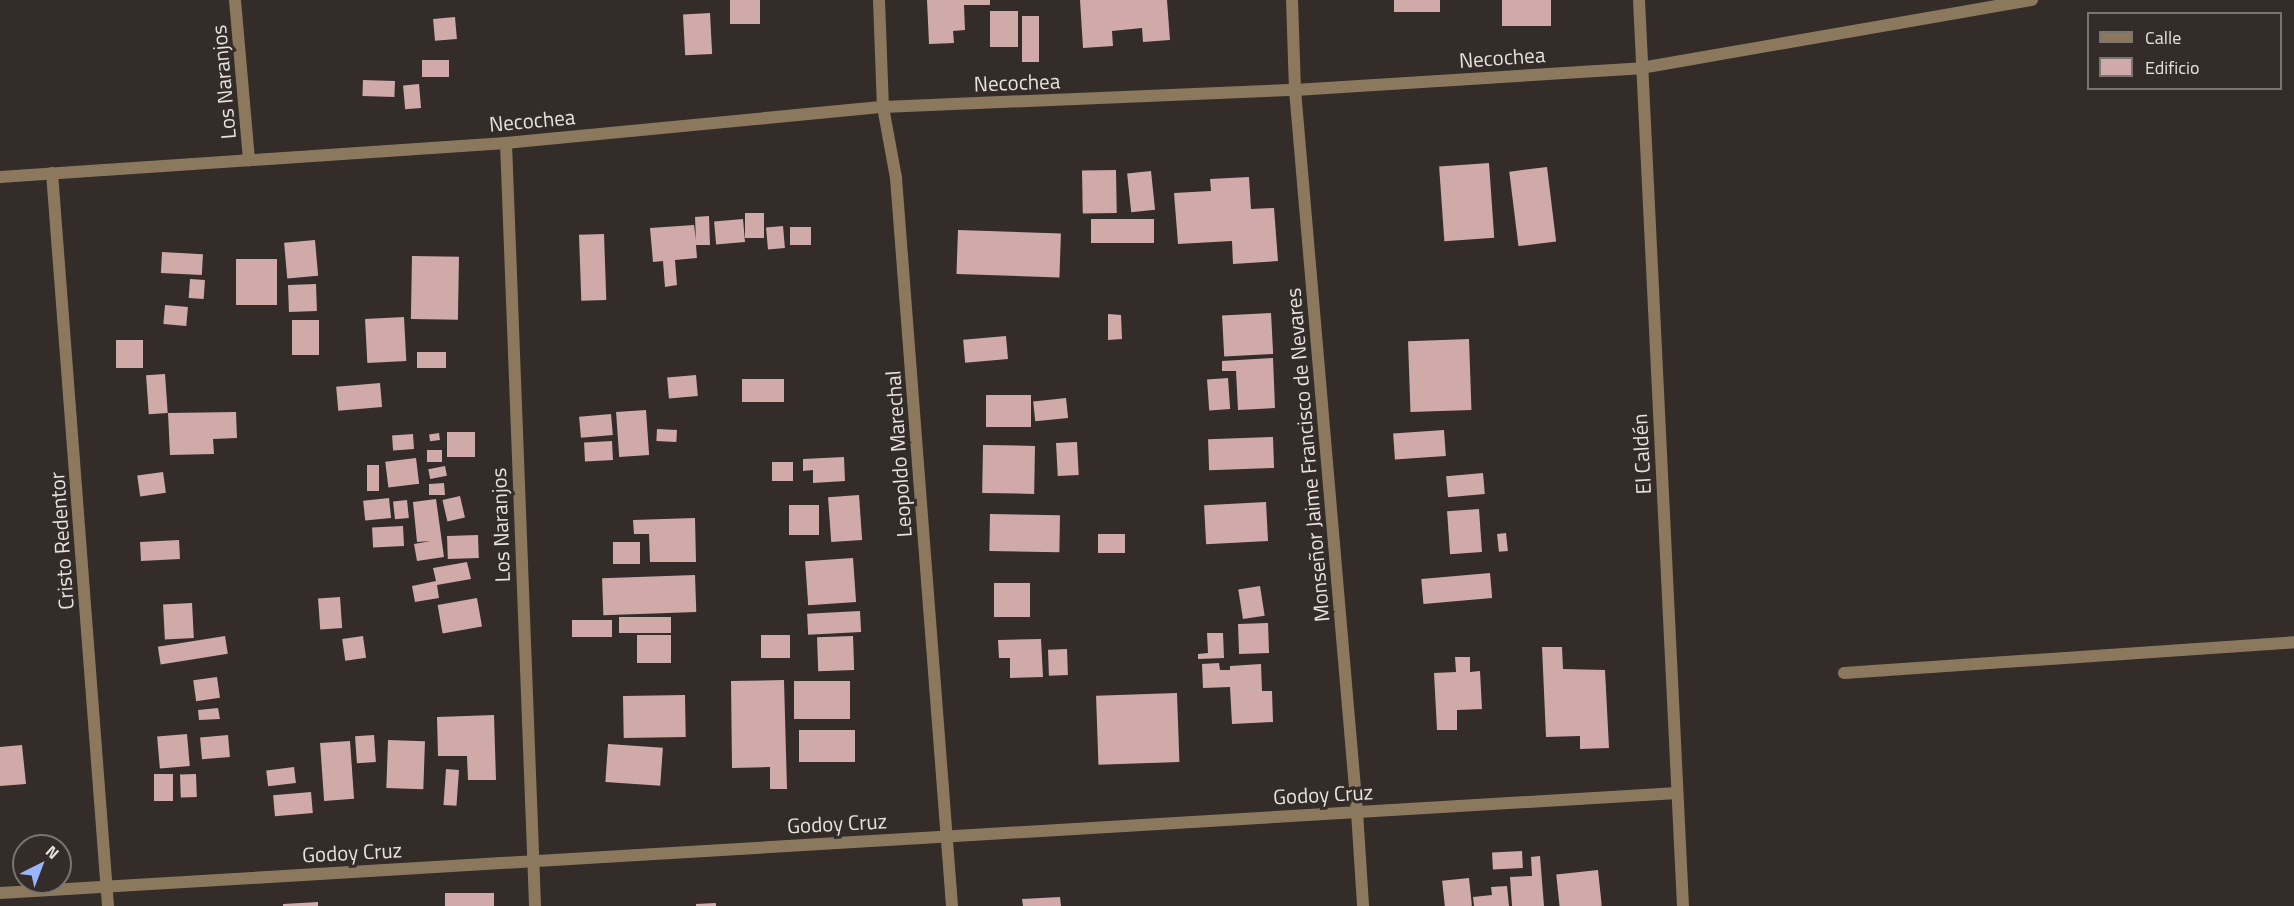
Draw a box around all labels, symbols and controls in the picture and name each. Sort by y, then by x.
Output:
legend [2087,12,2282,90]
street label: Los Naranjos [205,24,241,140]
text: Calle [2145,24,2181,51]
street label: Necochea [1458,41,1546,73]
text: Edificio [2145,54,2199,81]
street label: Necochea [973,68,1061,96]
street label: Necochea [488,104,576,136]
street label: Monseñor Jaime Francisco de Nevares [1280,287,1334,623]
street label: Leopoldo Marechal [880,370,916,538]
street label: El Caldén [1626,413,1656,495]
street label: Los Naranjos [485,467,515,583]
street label: Cristo Redentor [44,471,78,611]
street label: Godoy Cruz [1272,779,1374,809]
street label: Godoy Cruz [786,808,888,838]
north arrow [12,834,72,894]
street label: Godoy Cruz [301,837,403,867]
text: N [41,839,65,865]

